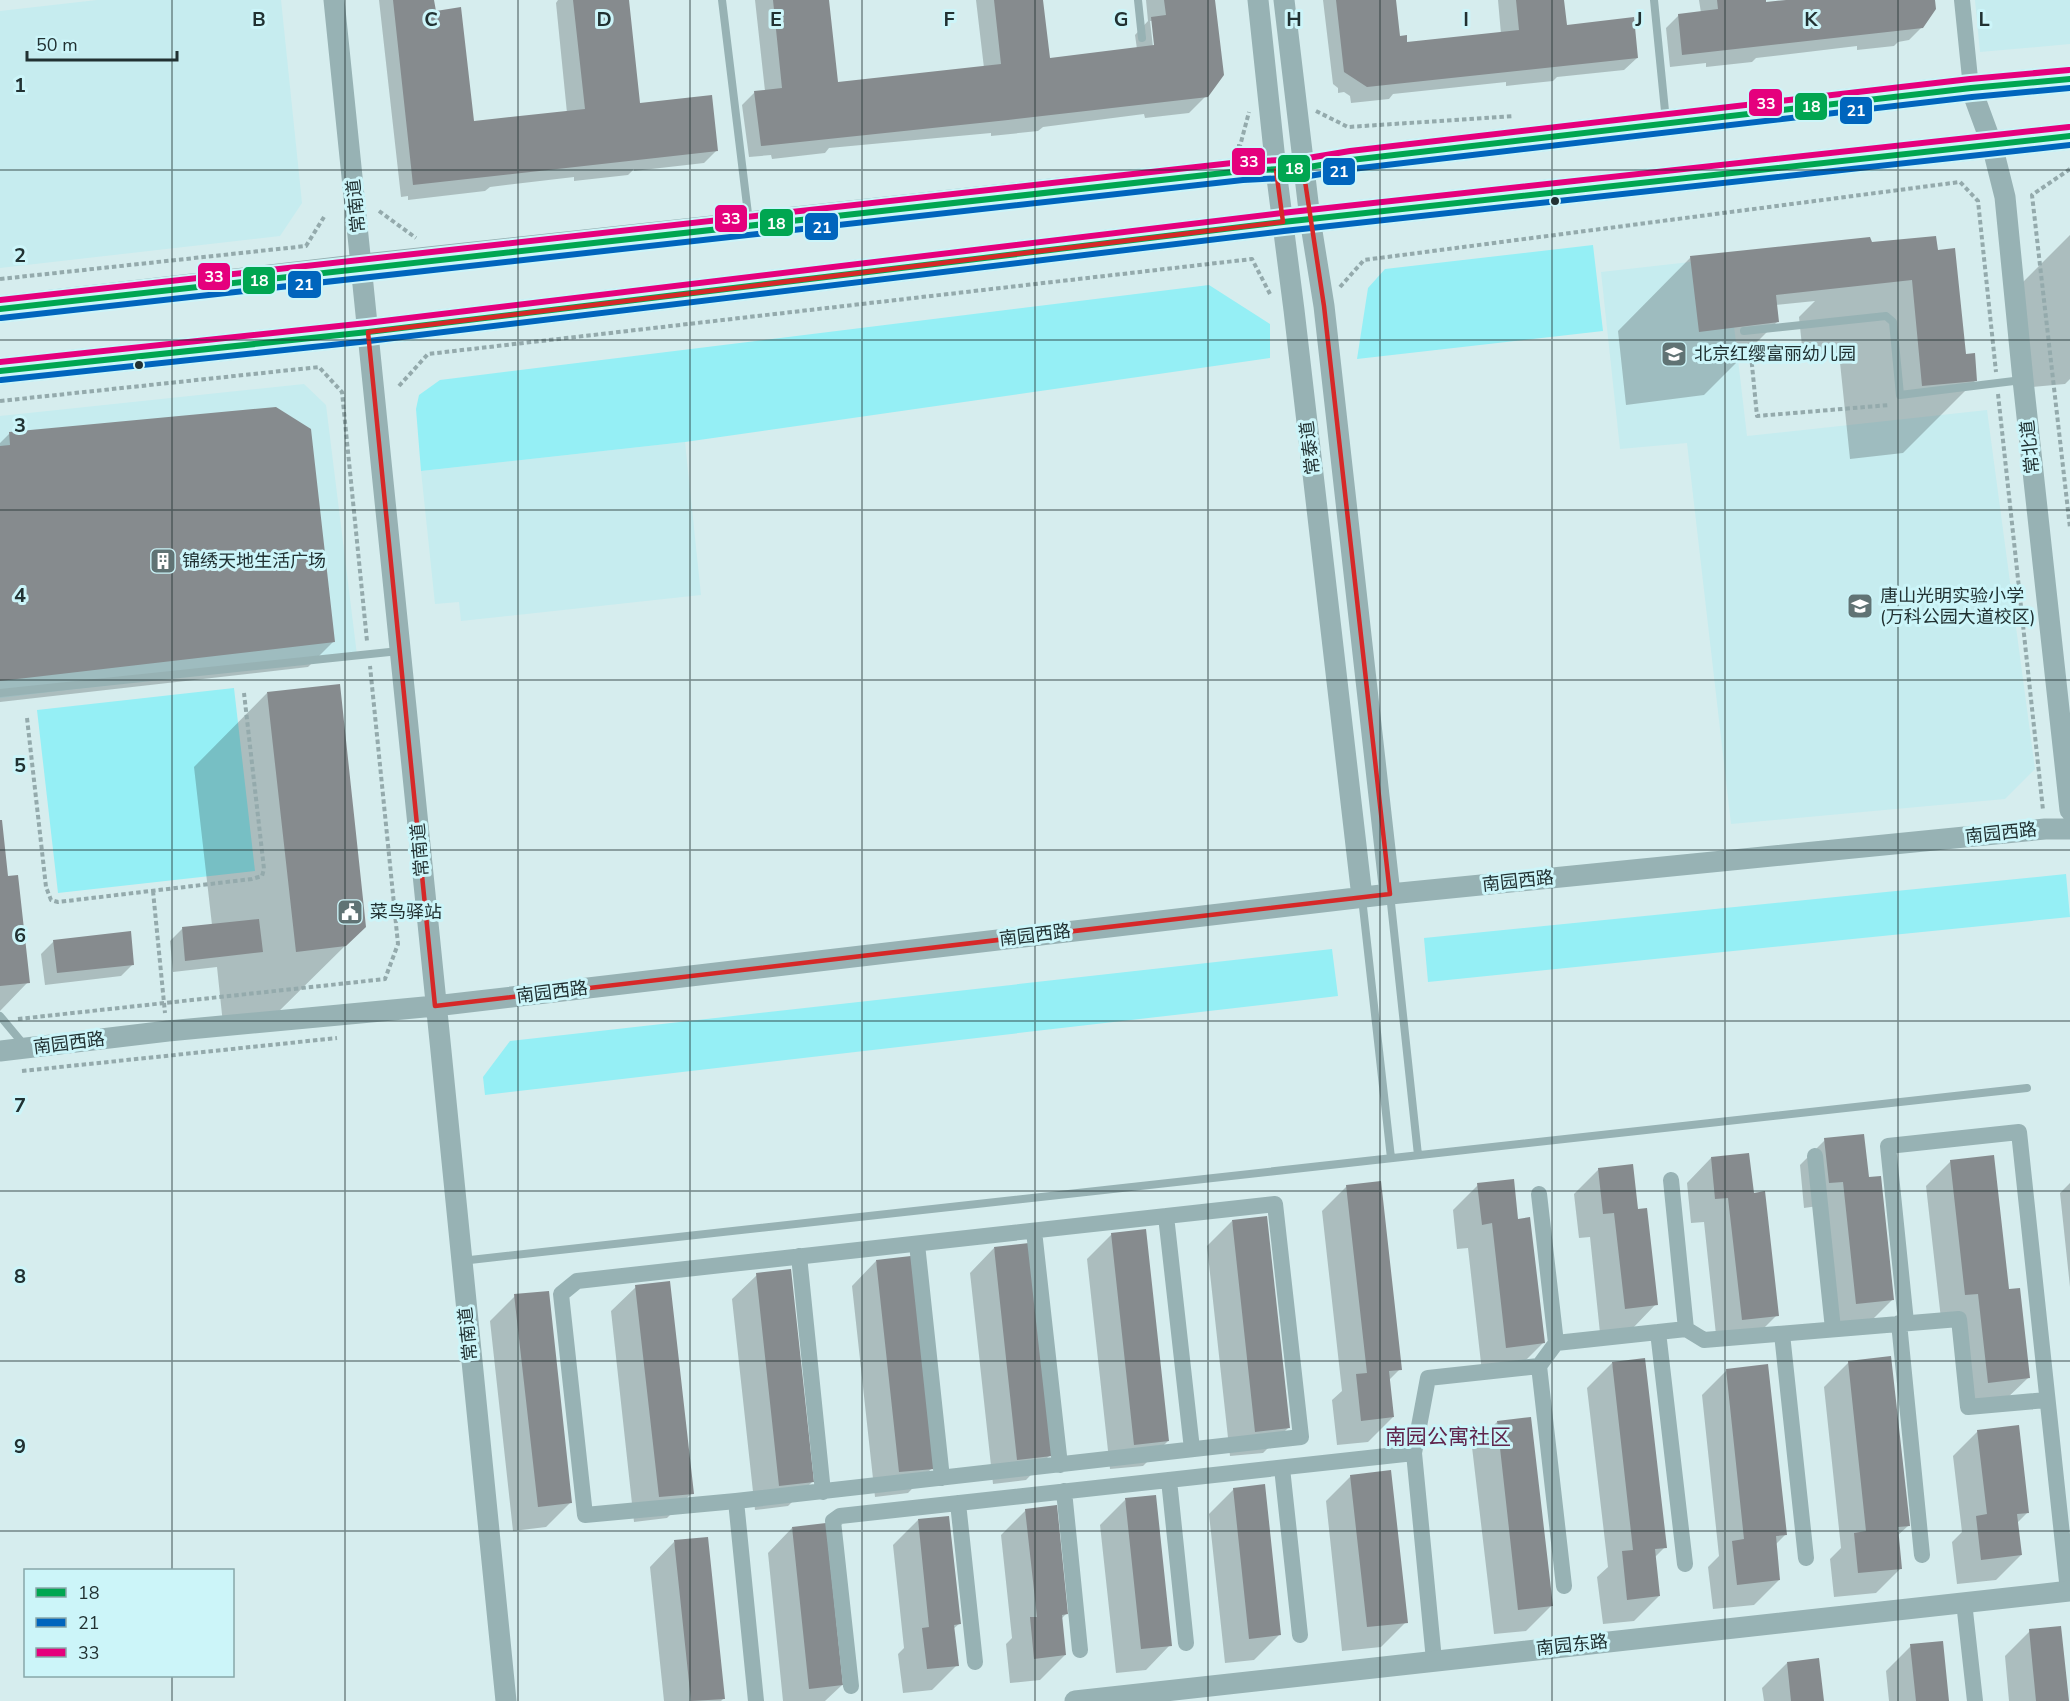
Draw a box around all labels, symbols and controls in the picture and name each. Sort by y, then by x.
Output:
text: B [252,6,266,33]
text: C [424,6,438,33]
text: D [596,6,612,33]
text: E [770,6,782,33]
text: F [943,6,955,33]
text: G [1114,6,1128,33]
text: H [1286,6,1302,33]
text: I [1463,6,1469,33]
text: J [1634,6,1643,33]
text: K [1804,6,1818,33]
text: L [1978,6,1990,33]
scale bar [27,24,177,62]
text: 50 m [36,33,78,57]
text: 1 [14,72,26,99]
line badge: 33 [1748,88,1783,117]
line badge: 18 [1794,92,1828,121]
text: 33 [1756,93,1776,115]
text: 18 [1801,96,1821,118]
line badge: 21 [1839,96,1873,125]
text: 21 [1846,100,1866,122]
line badge: 33 [1231,147,1266,176]
text: 33 [1239,151,1259,173]
line badge: 18 [1277,154,1311,183]
line badge: 21 [1322,157,1356,186]
text: 18 [1284,158,1304,180]
text: 21 [1329,161,1349,183]
street label: 常南道 [341,178,371,234]
unlabelled marker [1549,195,1561,207]
line badge: 33 [714,204,748,233]
text: 33 [721,208,741,230]
line badge: 18 [759,208,794,237]
line badge: 21 [804,212,839,241]
text: 18 [766,213,786,235]
text: 21 [812,217,832,239]
text: 2 [14,242,26,269]
line badge: 33 [197,262,231,291]
text: 33 [204,266,224,288]
line badge: 18 [242,266,276,295]
text: 18 [249,270,269,292]
line badge: 21 [287,270,322,299]
text: 21 [294,274,314,296]
school or university icon: 北京红缨富丽幼儿园 [1659,339,1689,369]
place label: 北京红缨富丽幼儿园 [1694,342,1856,366]
unlabelled marker [133,359,145,371]
text: 3 [14,412,26,439]
street label: 常北道 [2015,419,2045,475]
street label: 常泰道 [1295,420,1325,476]
building icon: 锦绣天地生活广场 [148,546,178,576]
place label: 锦绣天地生活广场 [182,549,326,573]
text: 4 [14,582,26,609]
place label: 唐山光明实验小学 (万科公园大道校区) [1880,584,2035,629]
school or university icon: 唐山光明实验小学 (万科公园大道校区) [1845,591,1875,621]
text: 5 [14,752,26,779]
street label: 南园西路 [1964,817,2038,849]
street label: 常南道 [406,822,434,878]
street label: 南园西路 [1481,865,1555,897]
public building icon: 菜鸟驿站 [335,897,365,927]
place label: 菜鸟驿站 [370,900,442,924]
street label: 南园西路 [998,919,1072,951]
text: 6 [14,922,26,949]
street label: 南园西路 [515,976,589,1008]
street label: 南园西路 [32,1027,106,1059]
text: 7 [14,1092,26,1119]
text: 8 [14,1263,26,1290]
street label: 常南道 [453,1306,483,1362]
district label: 南园公寓社区 [1385,1423,1511,1451]
text: 9 [14,1433,26,1460]
legend [24,1569,234,1677]
text: 18 [78,1581,100,1605]
text: 21 [78,1611,100,1635]
street label: 南园东路 [1535,1629,1609,1661]
text: 33 [78,1641,100,1665]

